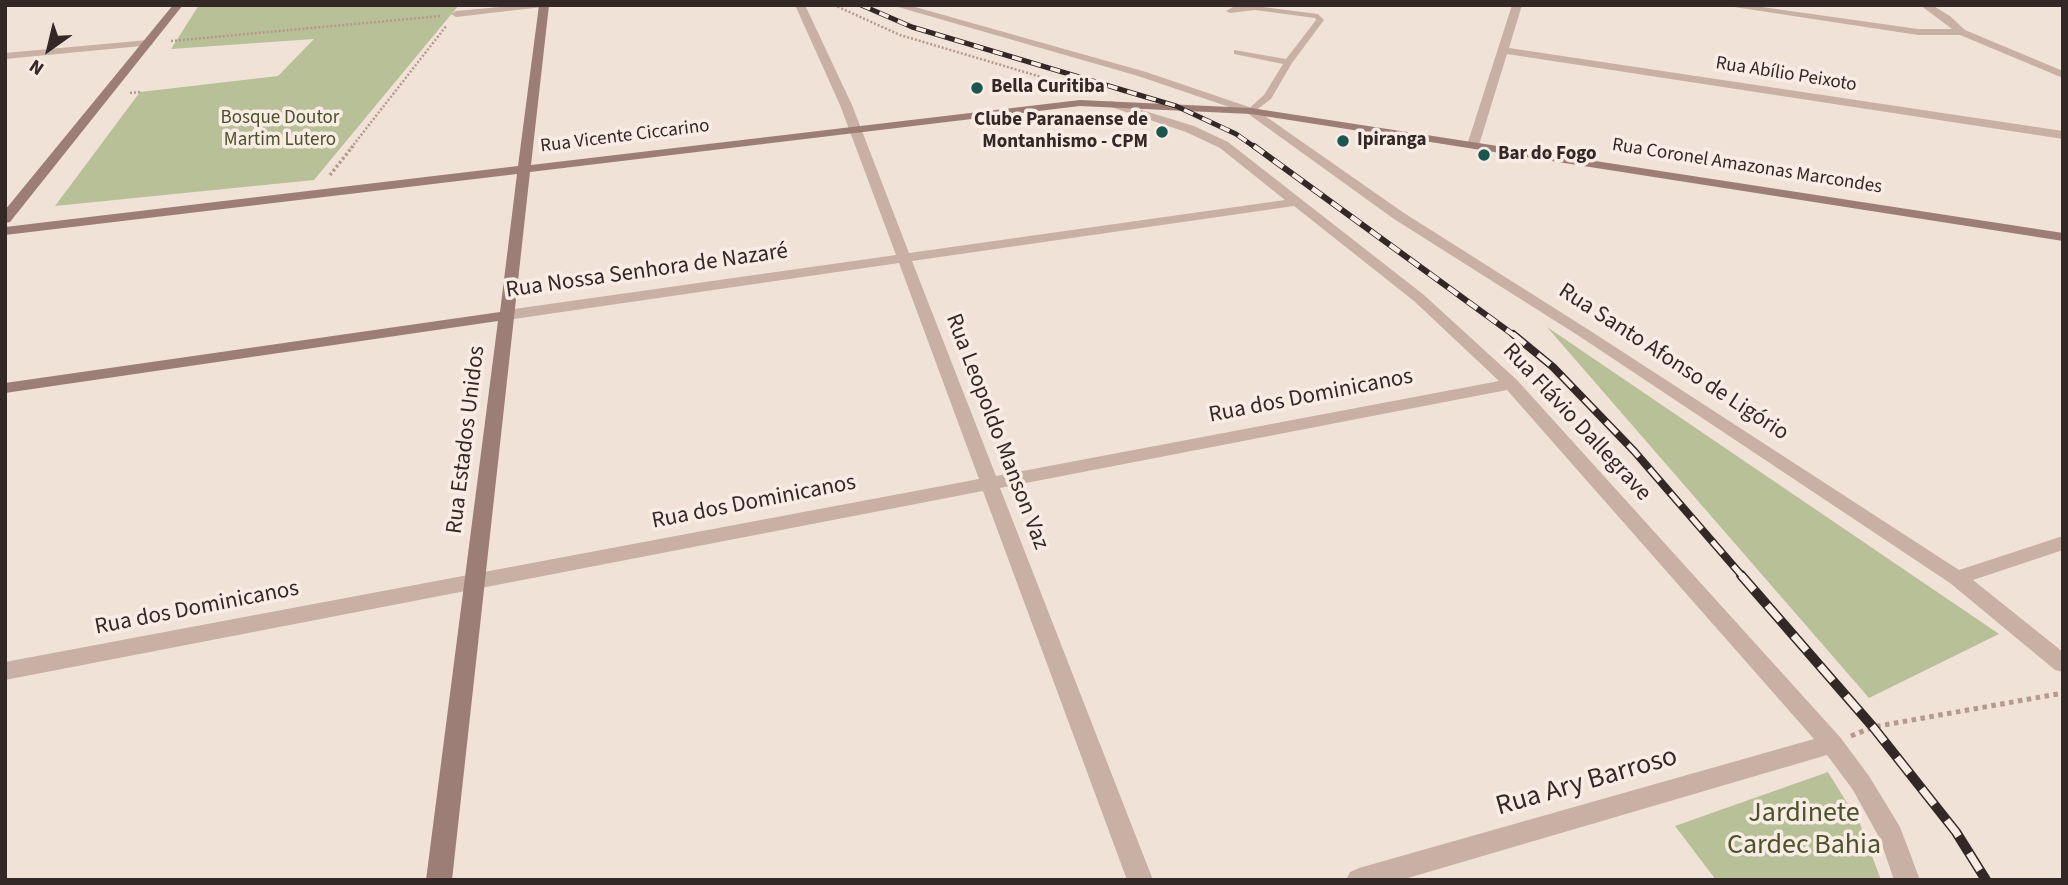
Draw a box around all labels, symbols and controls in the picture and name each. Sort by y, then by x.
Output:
north arrow [14,14,84,84]
text: N [24,52,50,82]
street label: Rua Abílio Peixoto [1714,53,1858,97]
place label: Bella Curitiba [991,77,1105,99]
marker: Bella Curitiba [969,80,985,96]
park label: Bosque Doutor Martim Lutero [221,108,339,152]
place label: Clube Paranaense de Montanhismo - CPM [974,110,1148,154]
street label: Rua Vicente Ciccarino [539,115,711,159]
marker: Clube Paranaense de Montanhismo - CPM [1154,124,1170,140]
place label: Ipiranga [1357,130,1427,152]
marker: Ipiranga [1335,133,1351,149]
street label: Rua Coronel Amazonas Marcondes [1610,134,1884,200]
place label: Bar do Fogo [1498,144,1597,166]
marker: Bar do Fogo [1476,147,1492,163]
street label: Rua Nossa Senhora de Nazaré [504,239,790,305]
street label: Rua Santo Afonso de Ligório [1553,278,1793,448]
street label: Rua Leopoldo Manson Vaz [938,310,1054,554]
street label: Rua Flávio Dallegrave [1496,338,1656,508]
street label: Rua Estados Unidos [442,344,492,536]
street label: Rua dos Dominicanos [1207,364,1415,430]
street label: Rua dos Dominicanos [650,470,858,536]
street label: Rua dos Dominicanos [93,576,301,642]
street label: Rua Ary Barroso [1493,741,1681,825]
park label: Jardinete Cardec Bahia [1727,798,1881,864]

